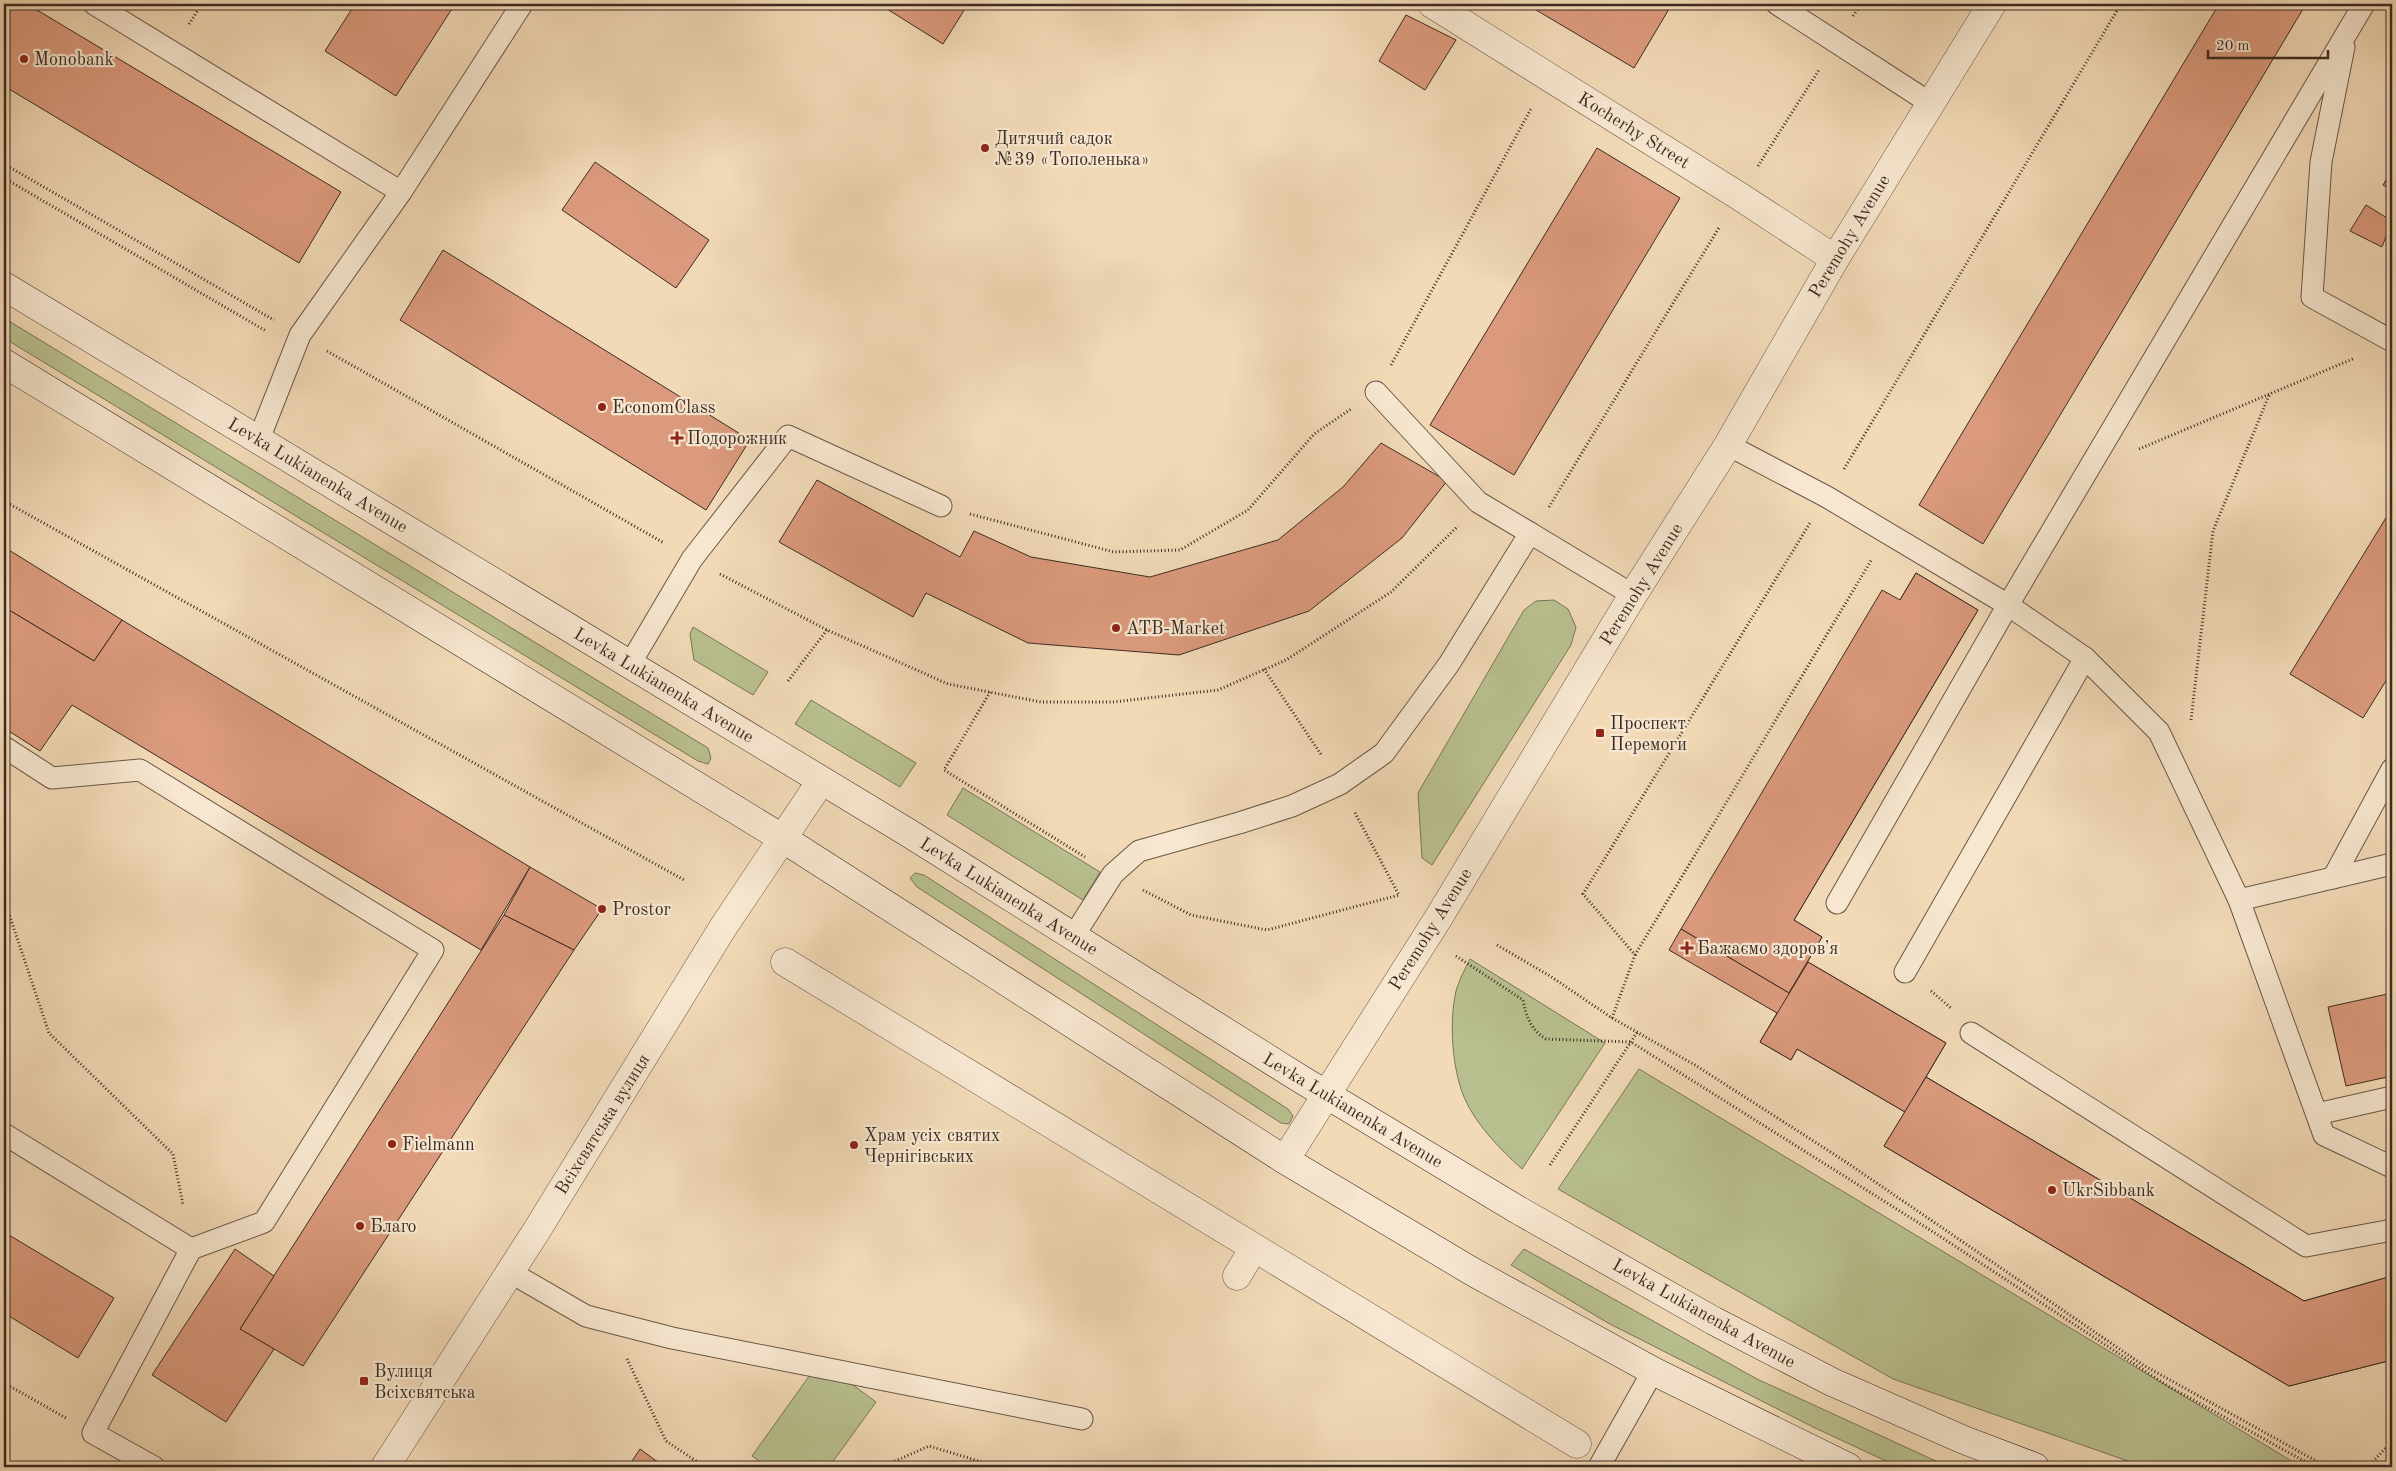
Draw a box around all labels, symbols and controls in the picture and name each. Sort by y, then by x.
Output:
scale bar [2208,28,2328,60]
text: 20 m [2216,39,2250,54]
place label: Monobank [34,51,114,69]
marker: Monobank [18,53,30,65]
street label: Kocherhy Street [1574,89,1692,172]
place label: Дитячий садок №39 «Тополенька» [995,130,1149,169]
marker: Дитячий садок №39 «Тополенька» [979,142,991,154]
street label: Peremohy Avenue [1806,172,1894,301]
place label: EconomClass [612,399,716,417]
marker: EconomClass [596,401,608,413]
street label: Levka Lukianenka Avenue [225,415,410,537]
place label: Подорожник [687,430,787,448]
marker: Подорожник [671,432,683,444]
street label: Peremohy Avenue [1597,520,1687,649]
place label: ATB-Market [1126,620,1225,638]
marker: ATB-Market [1110,622,1122,634]
street label: Levka Lukianenka Avenue [571,625,756,747]
place label: Проспект Перемоги [1610,715,1687,754]
marker: Проспект Перемоги [1594,727,1606,739]
street label: Levka Lukianenka Avenue [916,835,1101,959]
street label: Peremohy Avenue [1386,865,1476,994]
place label: Prostor [612,901,672,919]
marker: Prostor [596,903,608,915]
place label: Бажаємо здоровʼя [1697,940,1838,958]
marker: Бажаємо здоровʼя [1681,942,1693,954]
street label: Levka Lukianenka Avenue [1260,1050,1445,1172]
street label: Всіхсвятська вулиця [552,1051,653,1198]
place label: Храм усіх святих Чернігівських [864,1127,1000,1166]
place label: Fielmann [402,1136,475,1154]
marker: Fielmann [386,1138,398,1150]
marker: Храм усіх святих Чернігівських [848,1139,860,1151]
place label: UkrSibbank [2062,1182,2155,1200]
marker: UkrSibbank [2046,1184,2058,1196]
place label: Благо [370,1218,417,1236]
marker: Благо [354,1220,366,1232]
street label: Levka Lukianenka Avenue [1609,1256,1798,1372]
place label: Вулиця Всіхсвятська [374,1363,476,1402]
marker: Вулиця Всіхсвятська [358,1375,370,1387]

